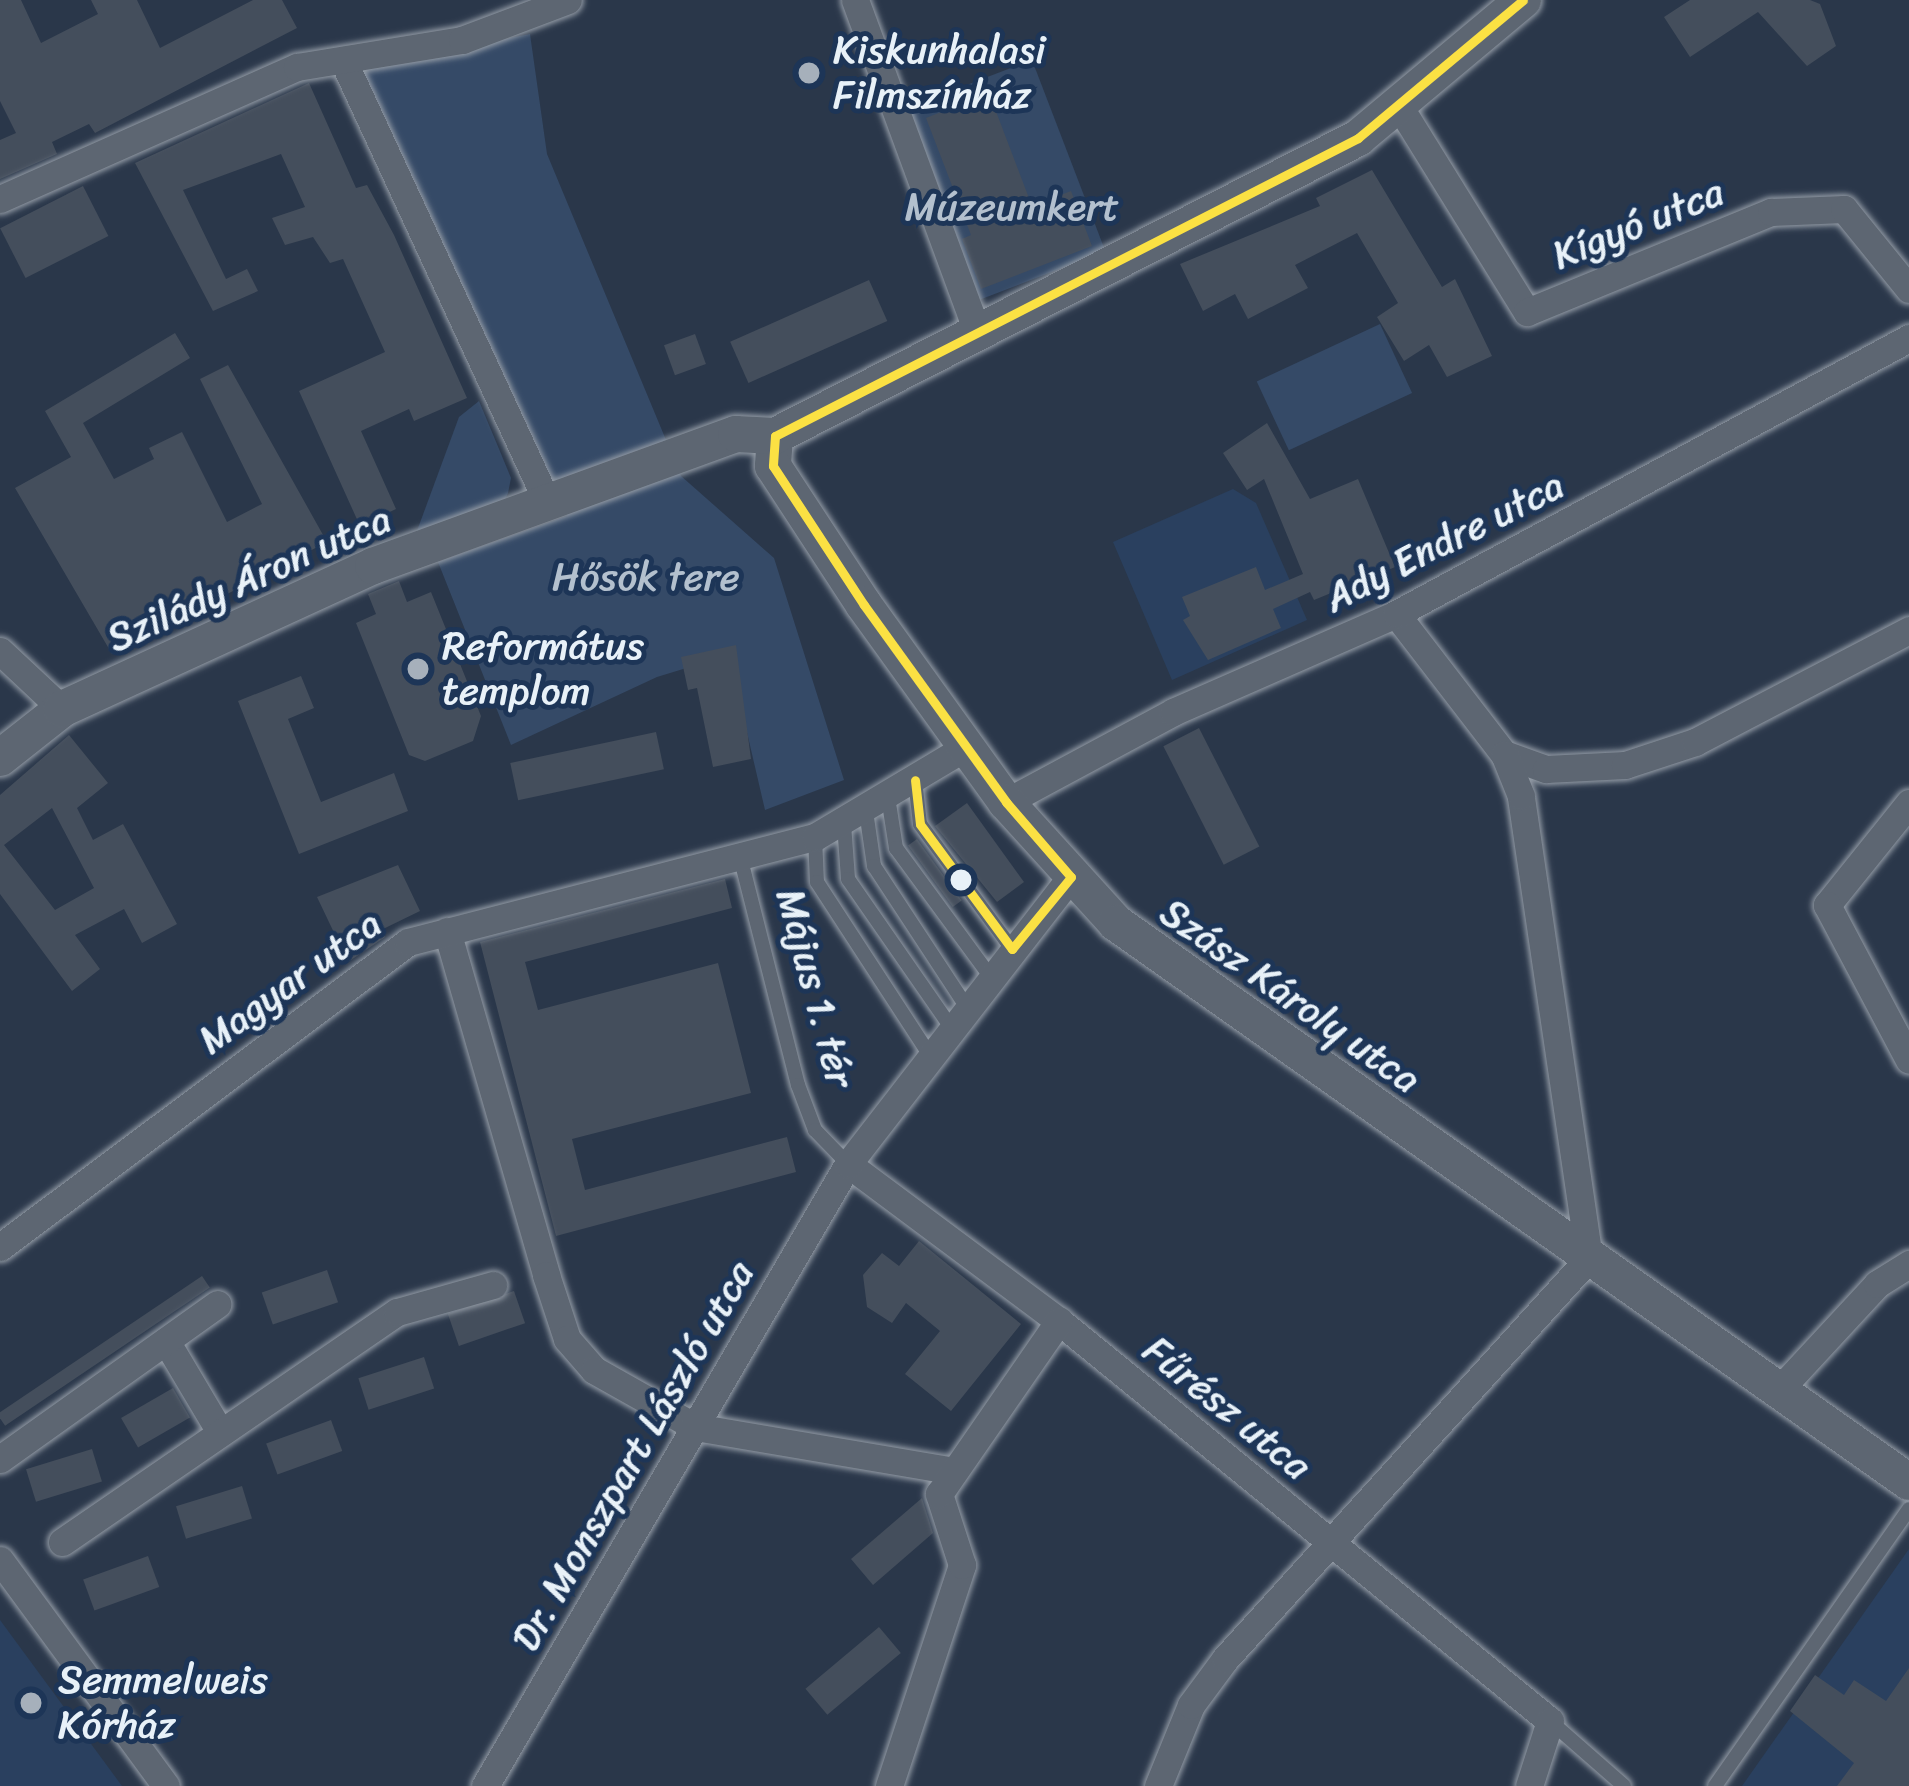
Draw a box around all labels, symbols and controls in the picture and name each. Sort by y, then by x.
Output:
place label: Kiskunhalasi Filmszínház [833,28,1046,119]
marker: Kiskunhalasi Filmszínház [796,60,822,86]
street label: Kígyó utca [1545,168,1731,280]
park label: Múzeumkert [905,184,1119,230]
street label: Ady Endre utca [1316,461,1572,623]
street label: Szilády Áron utca [100,496,398,662]
park label: Hősök tere [551,554,741,600]
place label: Református templom [442,624,644,715]
marker: Református templom [405,656,431,682]
unlabelled marker [950,869,972,891]
street label: Május 1. tér [766,883,864,1093]
street label: Szász Károly utca [1151,889,1429,1103]
street label: Magyar utca [190,900,390,1064]
street label: Dr. Monszpart László utca [502,1253,764,1659]
street label: Fűrész utca [1134,1326,1320,1490]
place label: Semmelweis Kórház [58,1658,268,1749]
marker: Semmelweis Kórház [15,1687,47,1719]

